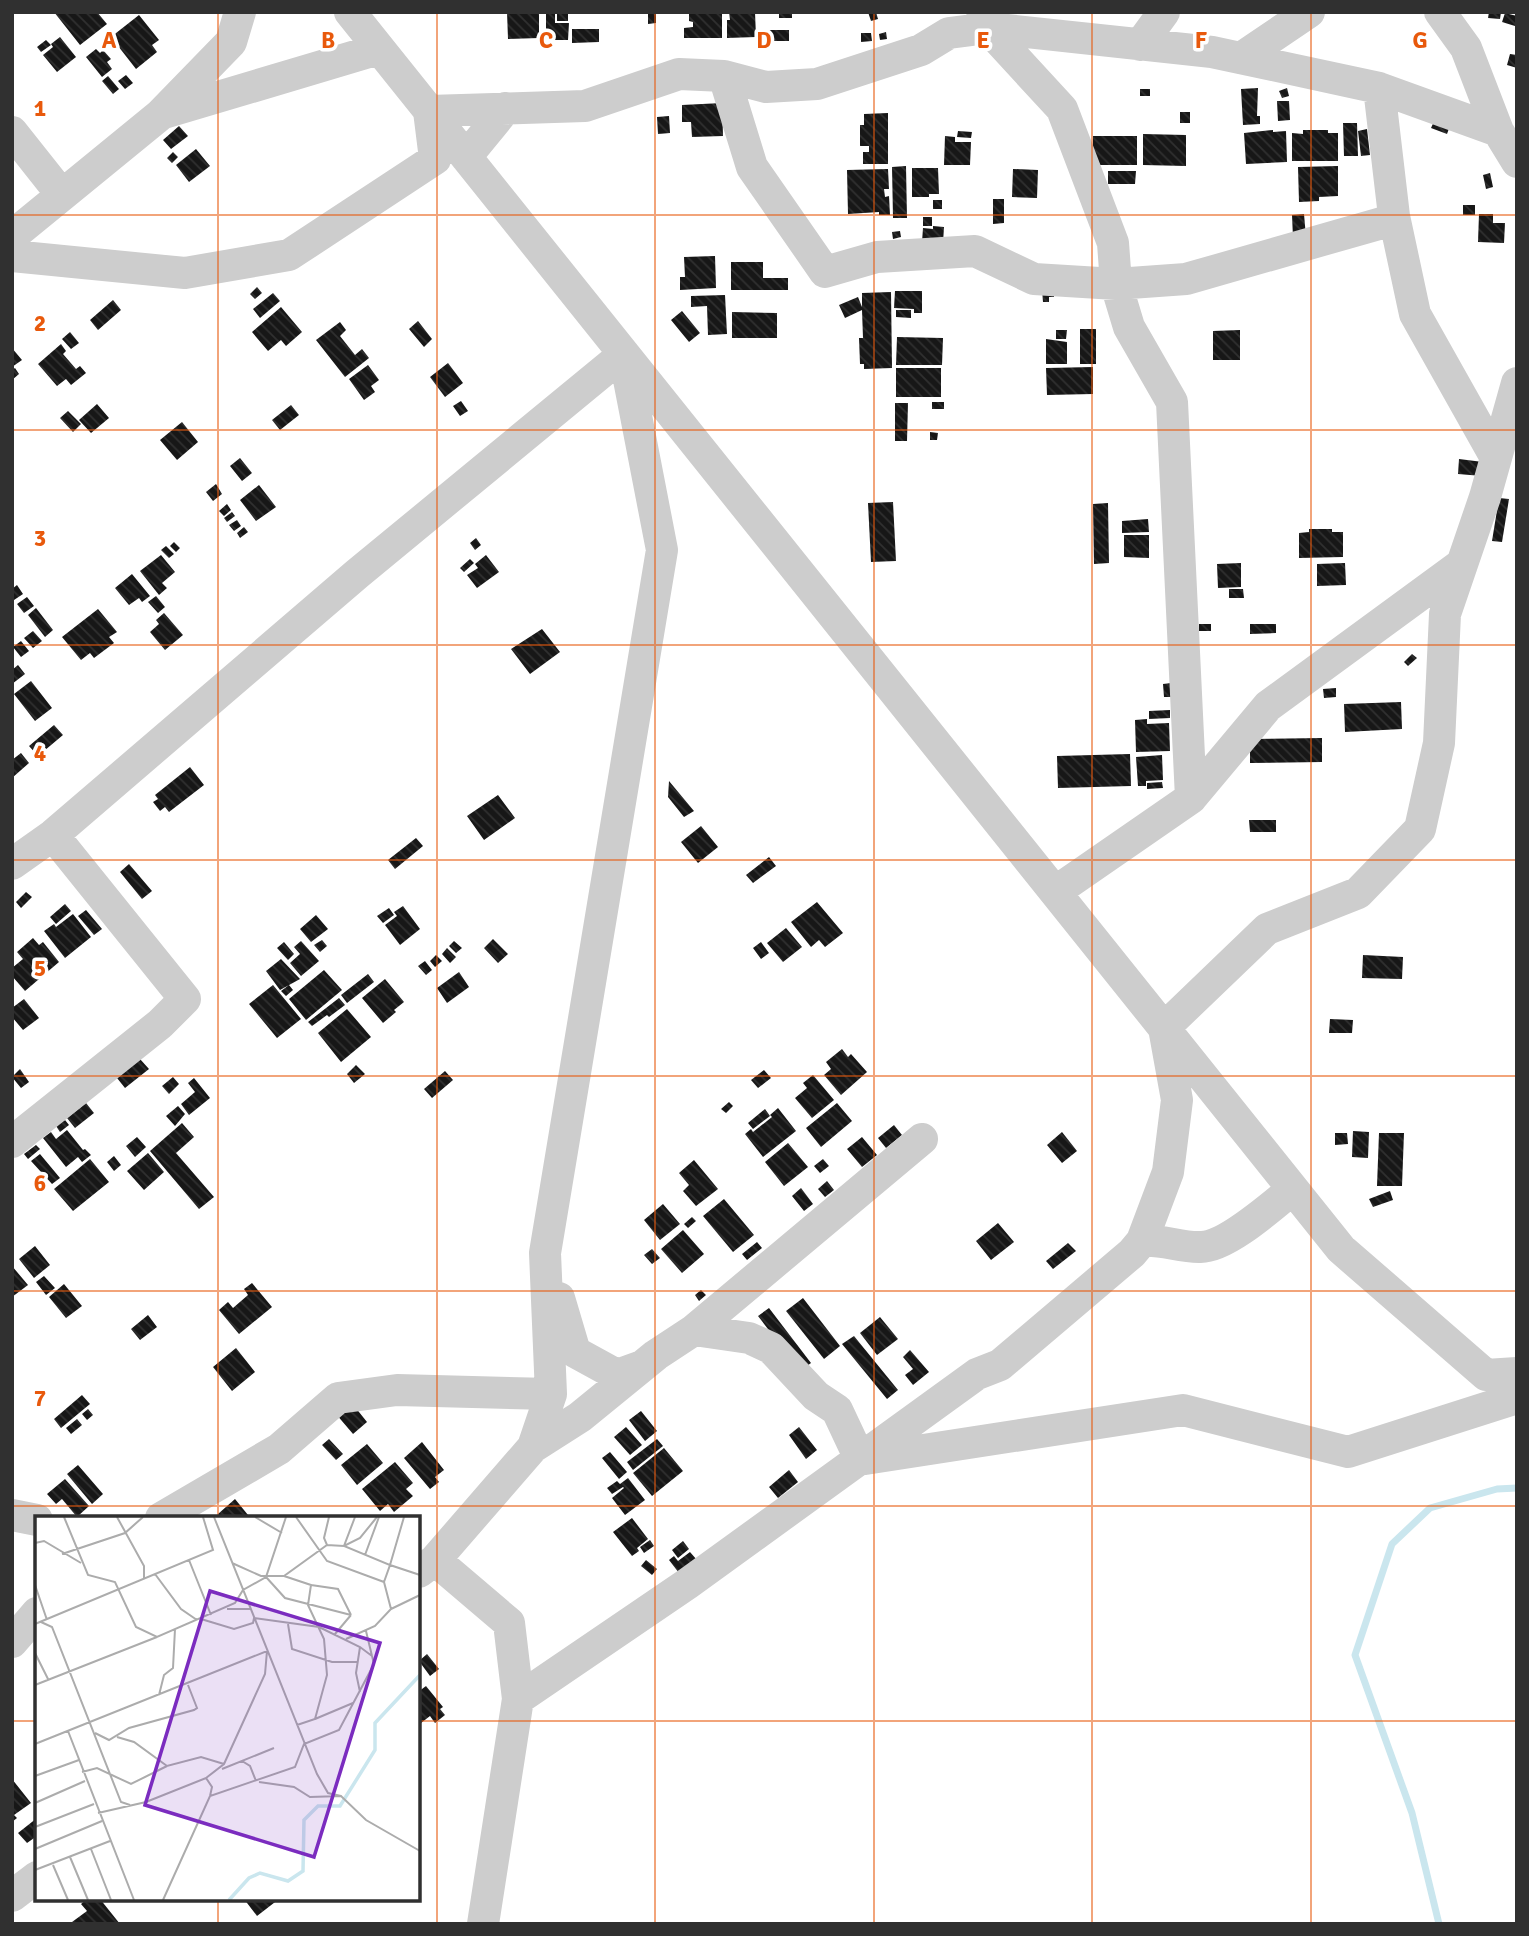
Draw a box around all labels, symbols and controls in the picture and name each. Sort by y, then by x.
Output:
text: A [102,26,117,55]
text: B [321,26,335,55]
text: C [539,26,553,55]
text: D [756,26,772,55]
text: E [976,26,990,55]
text: F [1195,26,1207,55]
text: G [1412,26,1428,55]
text: 1 [34,94,46,123]
text: 2 [34,309,46,338]
text: 3 [34,524,46,553]
text: 4 [34,739,46,768]
text: 5 [34,954,46,983]
text: 6 [34,1169,46,1198]
text: 7 [34,1384,46,1413]
inset map [35,1516,420,1901]

